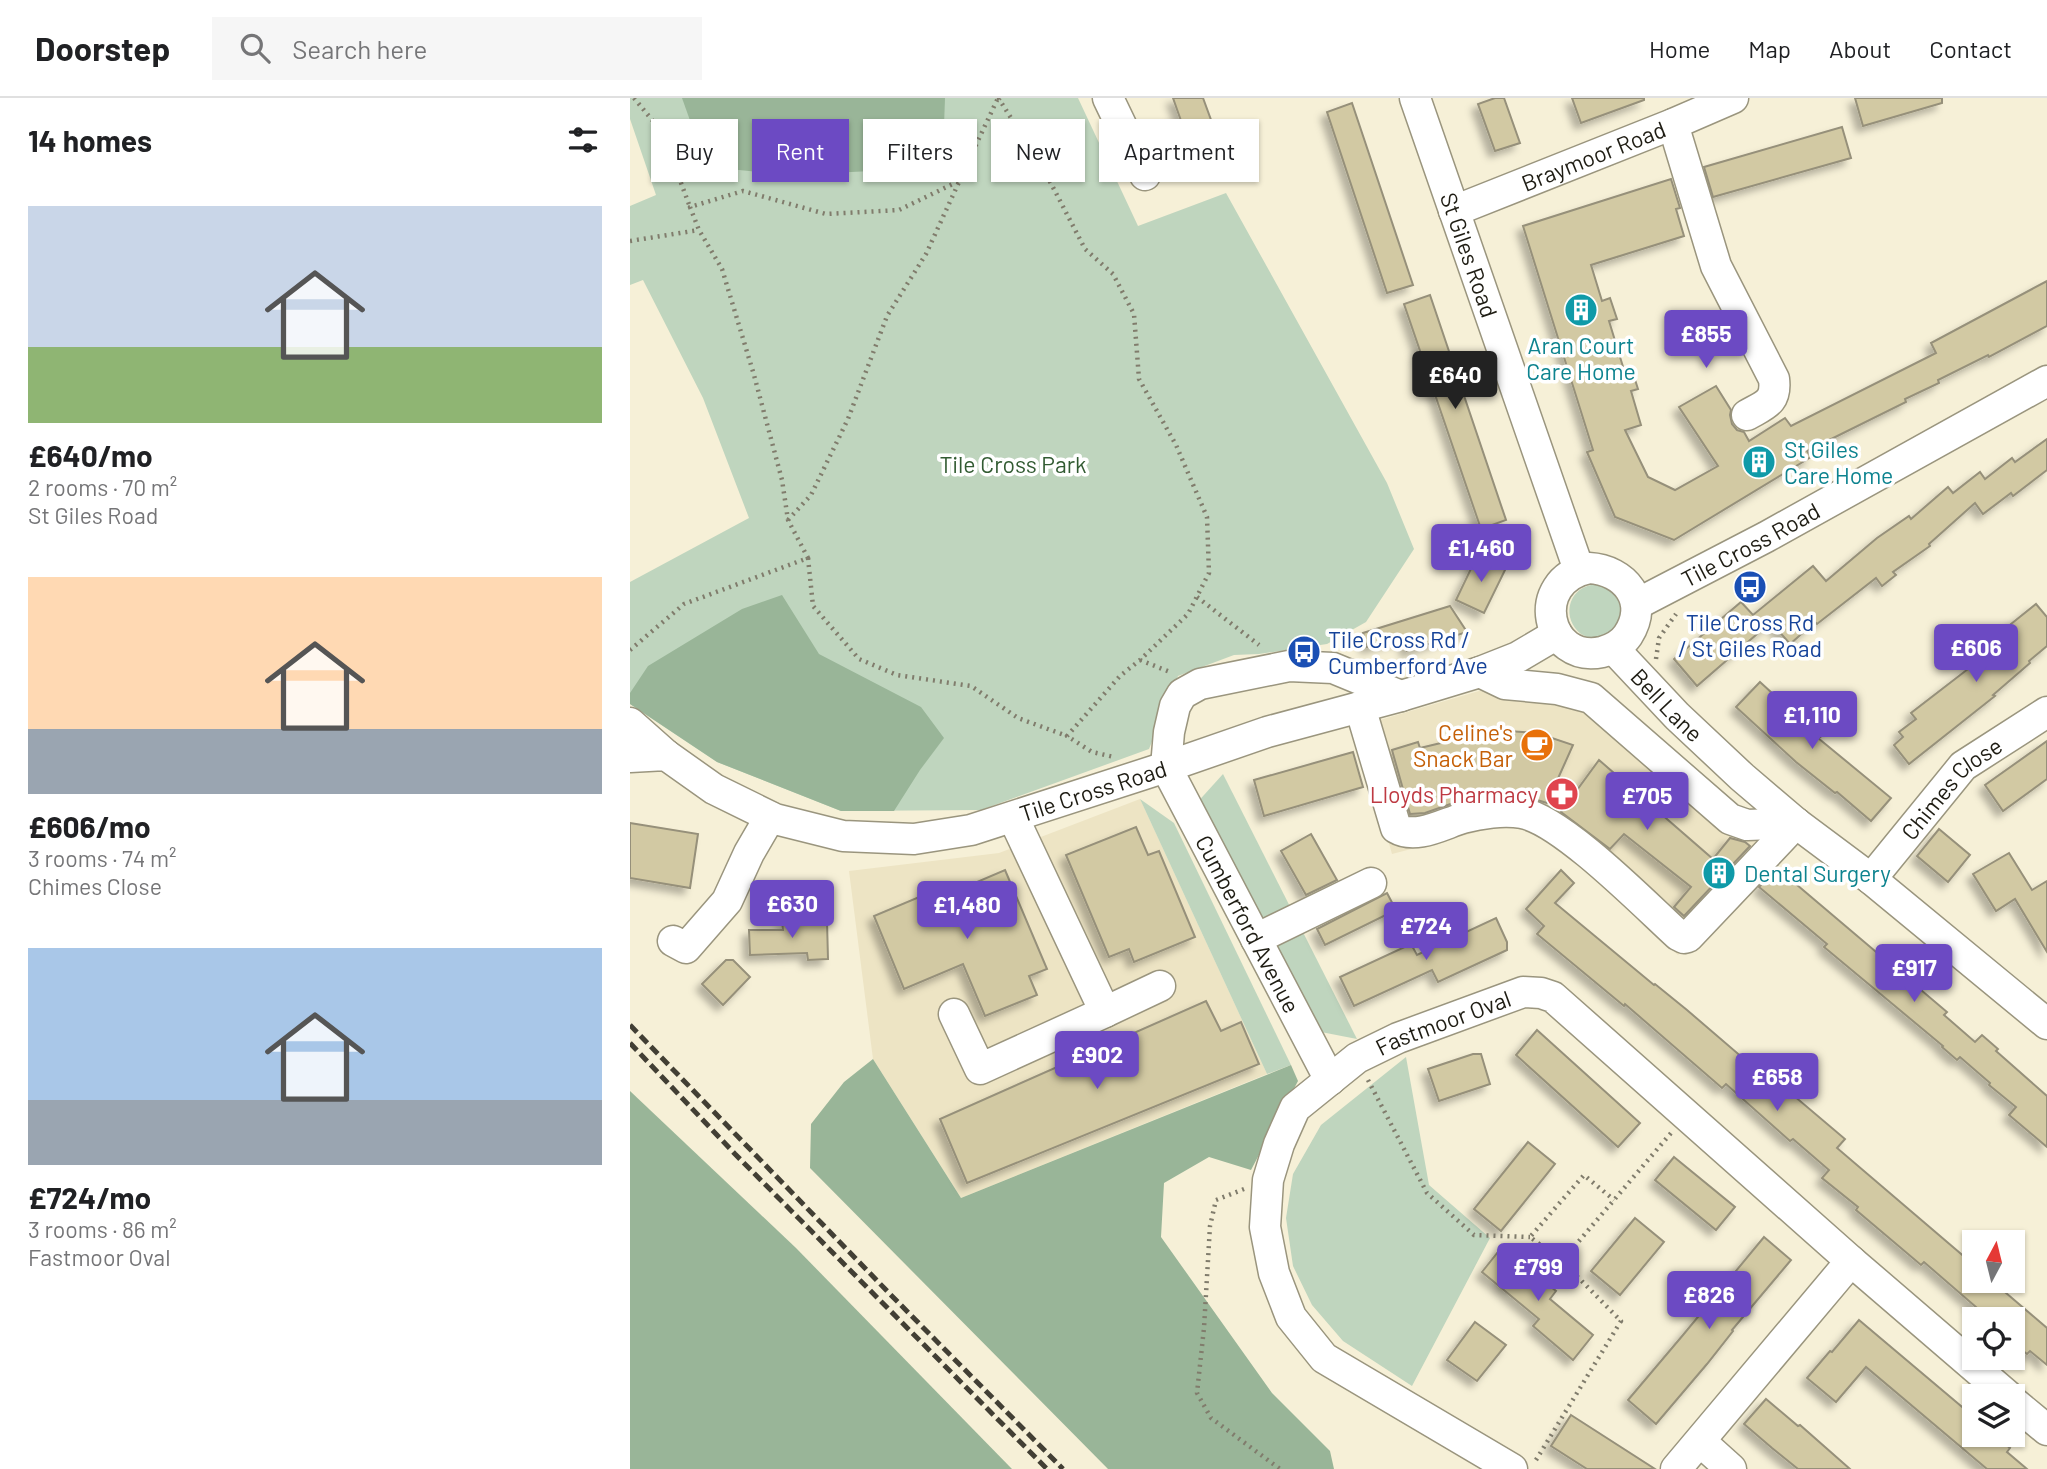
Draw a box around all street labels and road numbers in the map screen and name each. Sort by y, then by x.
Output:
street label: Braymoor Road [1517,114,1670,197]
street label: St Giles Road [1435,189,1504,321]
street label: Tile Cross Road [1676,496,1824,593]
street label: Bell Lane [1625,662,1709,747]
street label: Chimes Close [1895,731,2007,845]
street label: Tile Cross Road [1016,754,1170,827]
street label: Cumberford Avenue [1190,830,1306,1017]
street label: Fastmoor Oval [1371,984,1514,1061]

